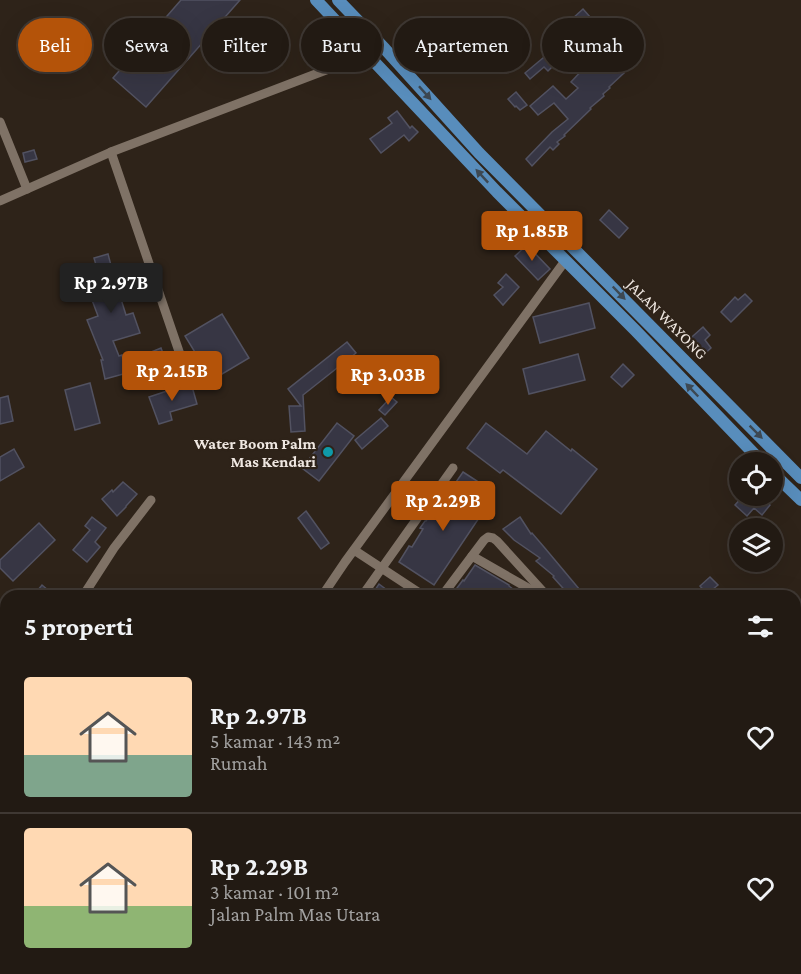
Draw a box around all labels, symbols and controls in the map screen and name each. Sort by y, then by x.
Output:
chip: Beli [18,18,92,72]
chip: Sewa [104,18,190,72]
chip: Filter [202,18,289,72]
chip: Baru [301,18,382,72]
chip: Apartemen [394,18,530,72]
chip: Rumah [542,18,644,72]
one-way arrow [418,85,431,100]
one-way arrow [475,168,489,183]
pin: Rp 1.85B [470,211,594,262]
text: Rp 1.85B [495,219,569,241]
pin: Rp 2.97B [49,263,173,314]
text: Rp 2.97B [74,271,148,293]
street label: JALAN WAYONG [621,274,711,363]
one-way arrow [611,286,625,300]
pin: Rp 2.15B [110,351,234,402]
pin: Rp 3.03B [326,355,450,406]
text: Rp 2.15B [136,359,208,381]
text: Rp 3.03B [350,363,426,385]
one-way arrow [685,382,699,397]
one-way arrow [748,425,762,439]
place label: Water Boom Palm Mas Kendari [193,435,316,470]
marker: Water Boom Palm Mas Kendari [321,445,335,459]
map controls [729,452,783,572]
button: locate [729,452,783,506]
pin: Rp 2.29B [381,481,505,532]
text: Rp 2.29B [405,489,481,511]
button: layers [729,518,783,572]
icon: filters [744,610,777,643]
text: 5 properti [24,612,133,641]
icon: home [72,701,144,773]
text: Rp 2.97B [210,701,307,730]
icon: heart [744,721,777,754]
text: 5 kamar · 143 m² [210,730,340,752]
text: Rumah [210,752,268,774]
icon: home [72,852,144,924]
text: Rp 2.29B [210,852,308,881]
icon: heart [744,872,777,905]
text: 3 kamar · 101 m² [210,881,339,903]
text: Jalan Palm Mas Utara [210,903,380,925]

